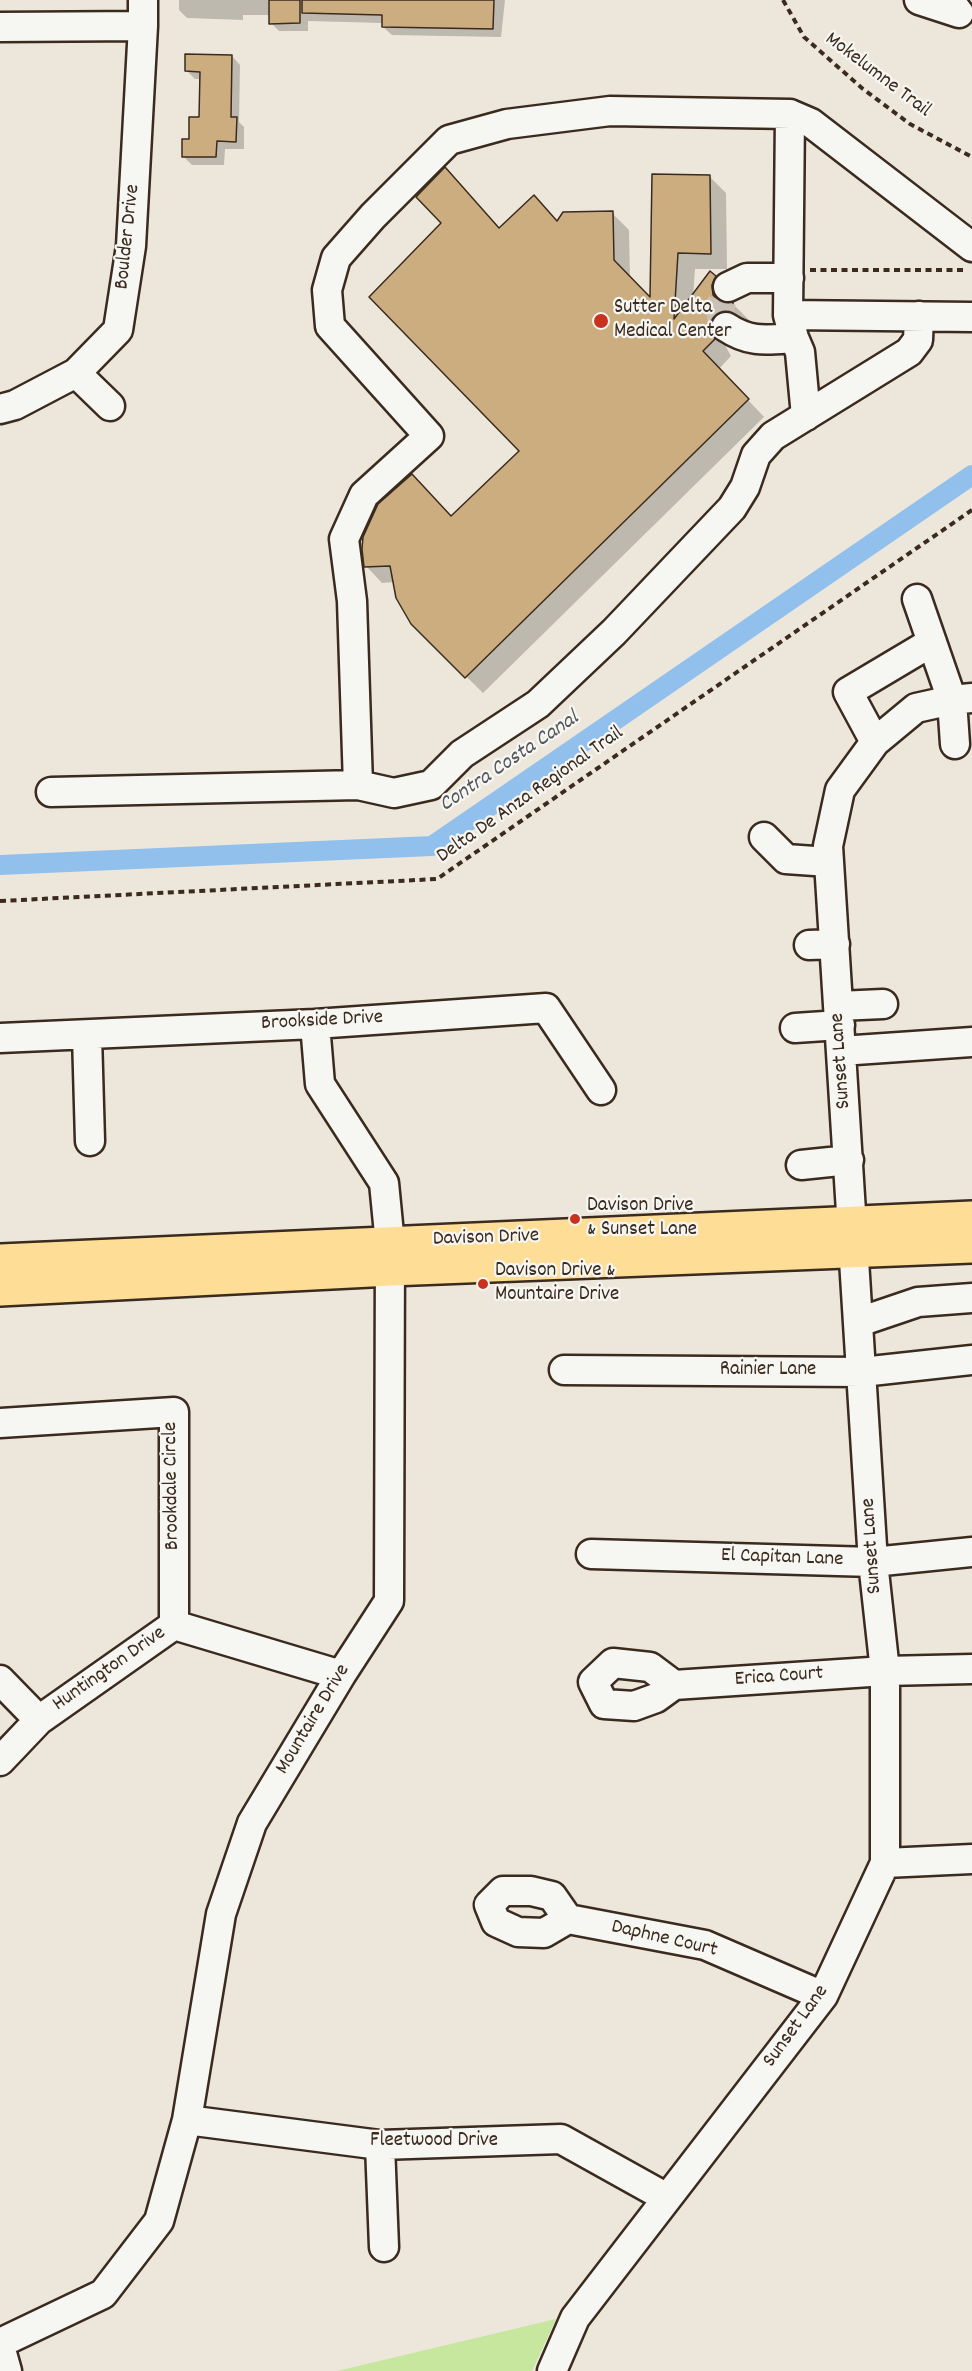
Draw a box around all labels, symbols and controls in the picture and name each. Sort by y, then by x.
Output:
street label: Mokelumne Trail [819,28,935,124]
street label: Boulder Drive [111,183,147,291]
place label: Sutter Delta Medical Center [614,296,731,346]
marker: Sutter Delta Medical Center [592,312,610,330]
water label: Contra Costa Canal [435,707,585,819]
street label: Delta De Anza Regional Trail [433,722,629,870]
street label: Brookside Drive [260,1006,384,1038]
street label: Sunset Lane [826,1012,858,1110]
place label: Davison Drive & Sunset Lane [587,1194,697,1244]
marker: Davison Drive & Sunset Lane [568,1212,582,1226]
street label: Davison Drive [432,1225,540,1253]
place label: Davison Drive & Mountaire Drive [495,1259,619,1309]
marker: Davison Drive & Mountaire Drive [476,1277,490,1291]
street label: Rainier Lane [720,1358,816,1384]
street label: Brookdale Circle [159,1422,187,1550]
street label: Sunset Lane [857,1497,889,1595]
street label: El Capitan Lane [720,1544,844,1574]
street label: Huntington Drive [49,1622,171,1718]
street label: Mountaire Drive [271,1660,357,1780]
street label: Erica Court [734,1662,824,1694]
street label: Daphne Court [609,1916,719,1964]
street label: Sunset Lane [759,1981,835,2073]
street label: Fleetwood Drive [370,2129,498,2155]

